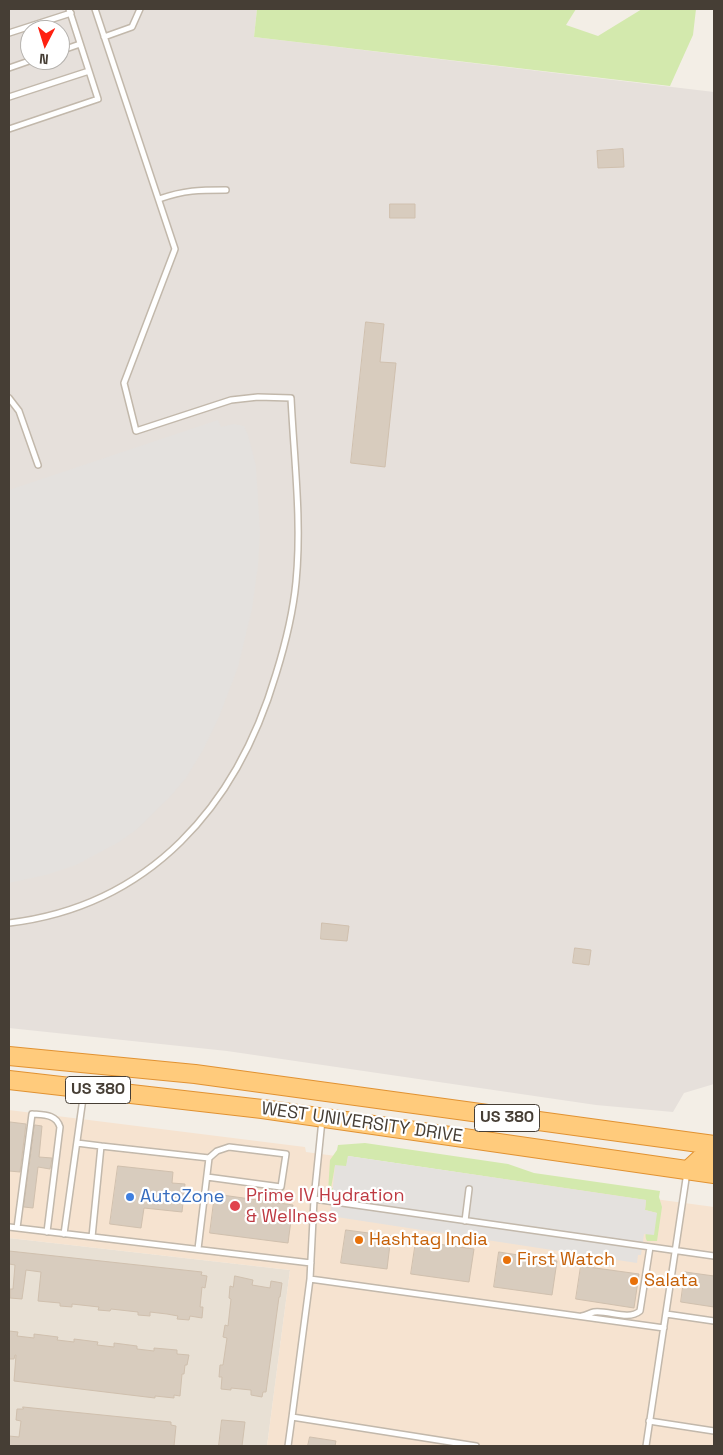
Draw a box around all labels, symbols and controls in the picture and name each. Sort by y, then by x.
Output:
north arrow [20,20,70,70]
text: N [38,50,49,68]
road number: US 380 [66,1076,130,1104]
street label: WEST UNIVERSITY DRIVE [260,1098,464,1148]
road number: US 380 [474,1104,540,1132]
place label: Prime IV Hydration & Wellness [246,1185,404,1228]
place label: AutoZone [140,1186,224,1208]
marker: AutoZone [124,1191,136,1203]
marker: Prime IV Hydration & Wellness [228,1199,242,1213]
place label: Hashtag India [369,1229,488,1251]
marker: Hashtag India [353,1234,365,1246]
place label: First Watch [517,1249,615,1271]
marker: First Watch [501,1254,513,1266]
place label: Salata [644,1270,698,1292]
marker: Salata [628,1275,640,1287]

